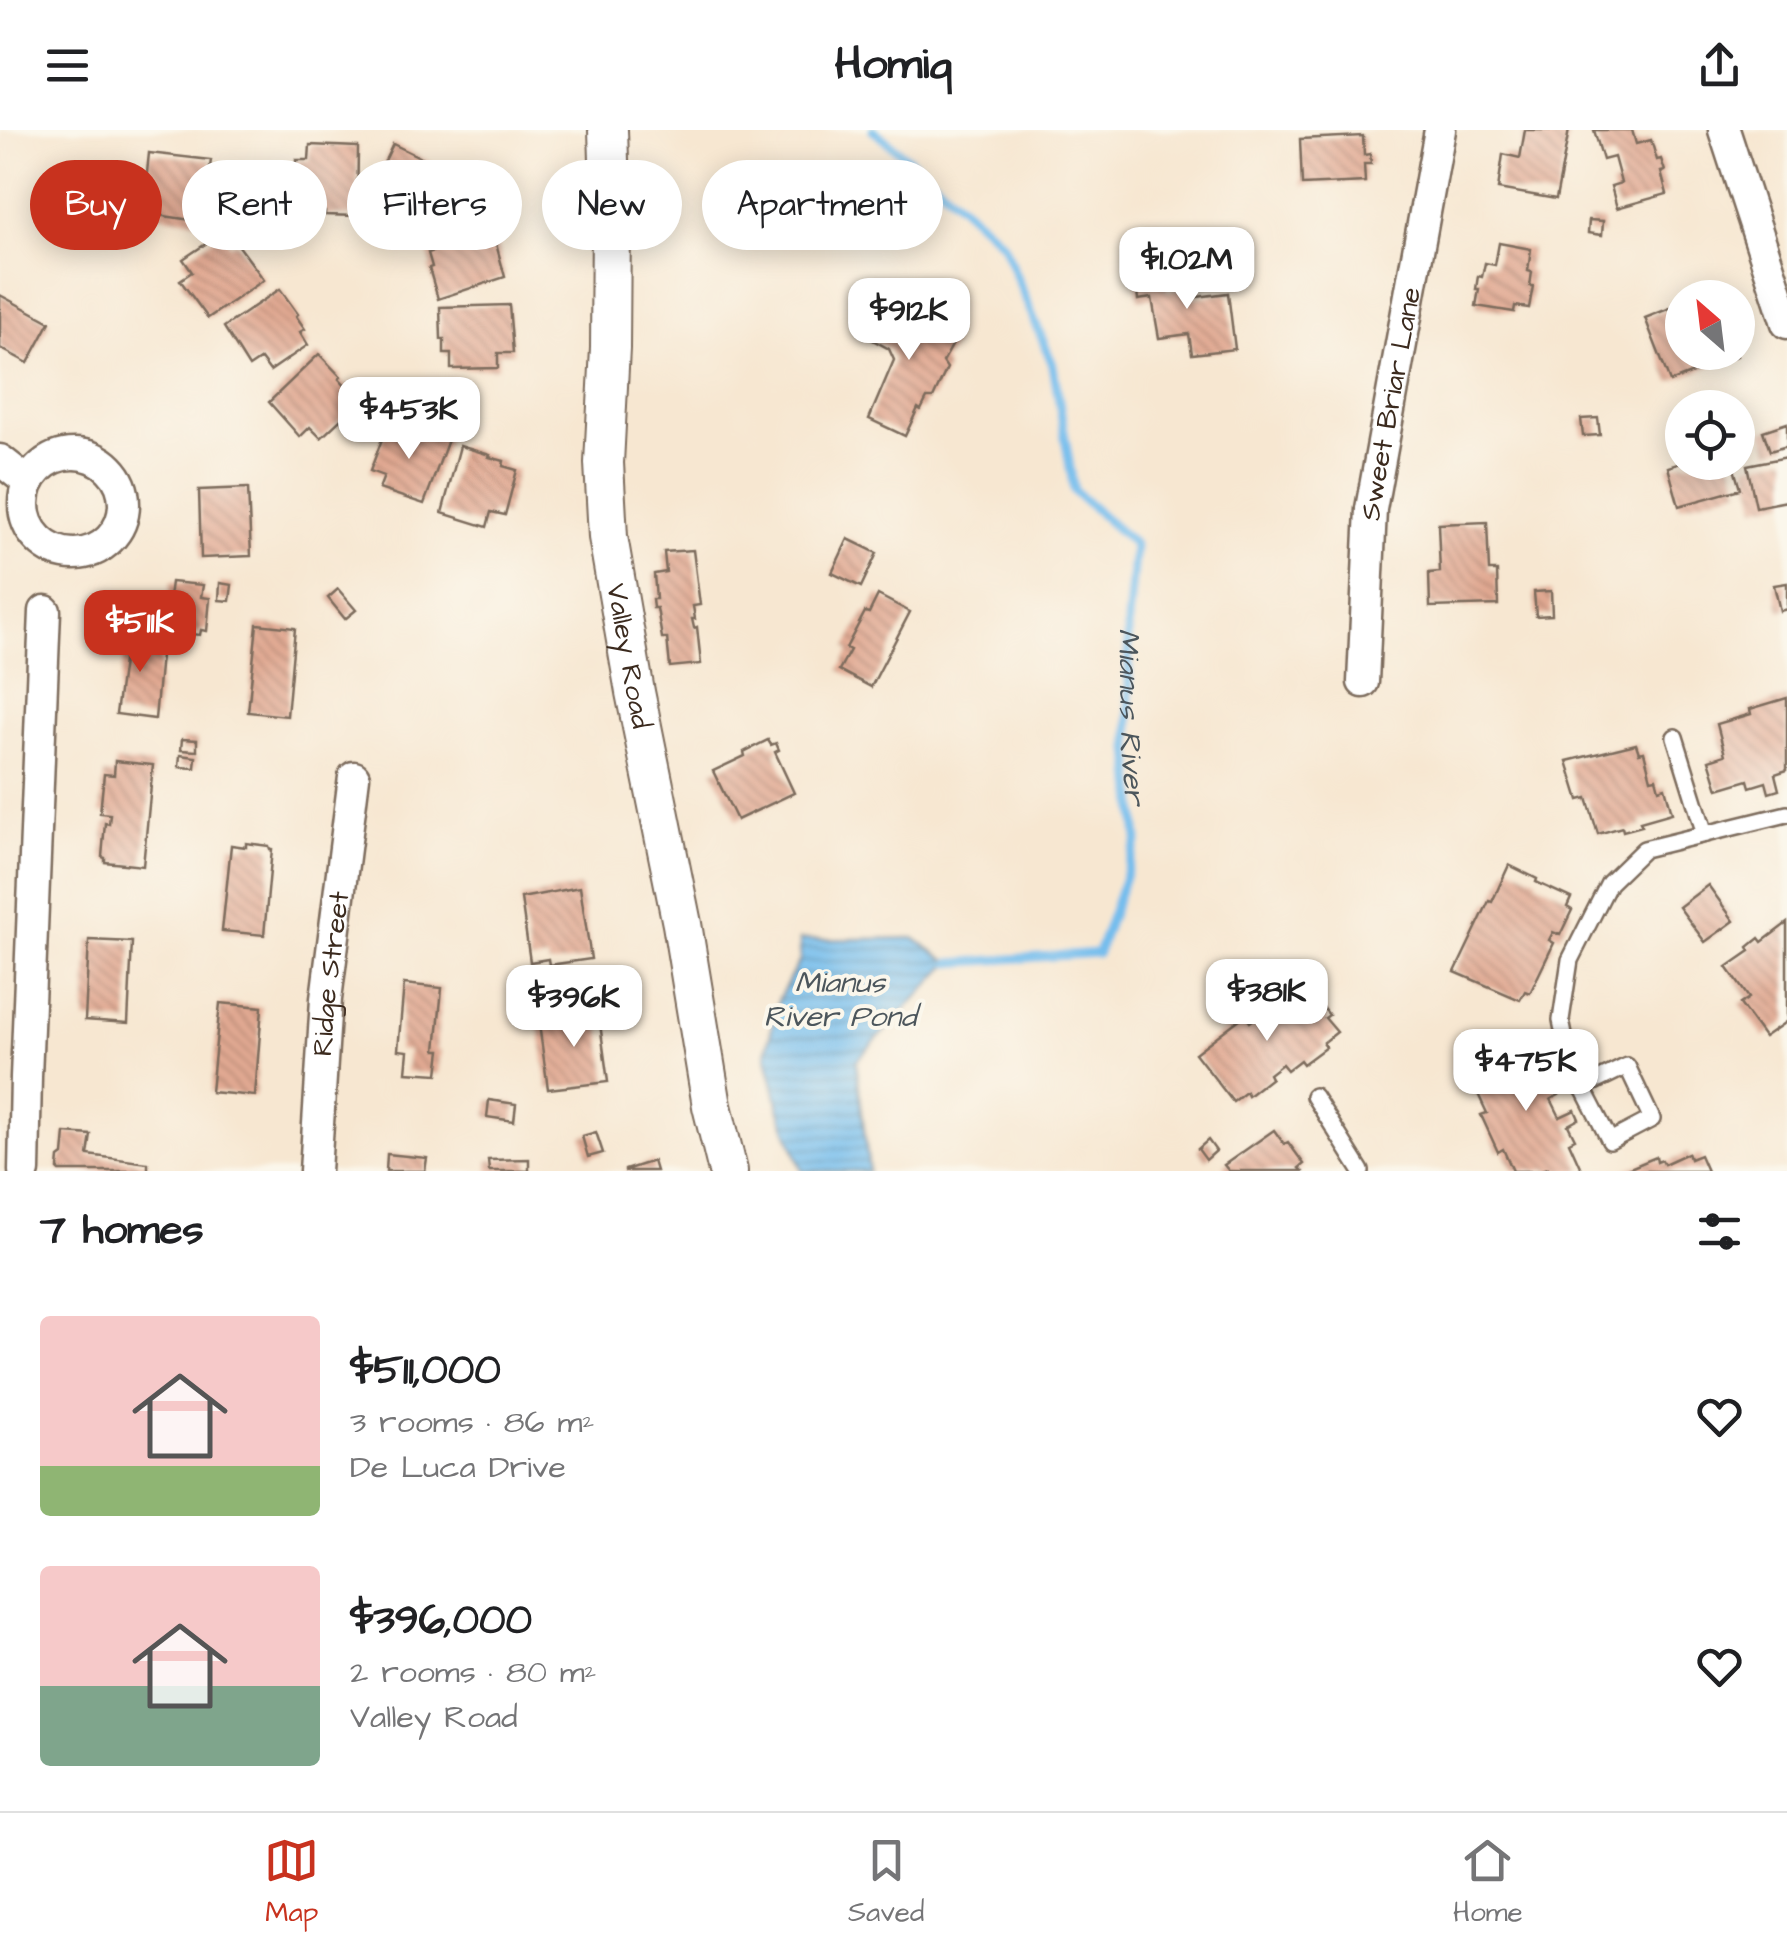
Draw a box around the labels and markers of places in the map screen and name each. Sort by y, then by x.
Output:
pin: $1.02M [1106,227,1268,312]
pin: $912K [839,278,979,363]
pin: $453K [339,377,479,462]
pin: $511K [70,590,210,675]
pin: $381K [1197,959,1337,1044]
pin: $396K [504,965,644,1050]
pin: $475K [1456,1029,1596,1114]

